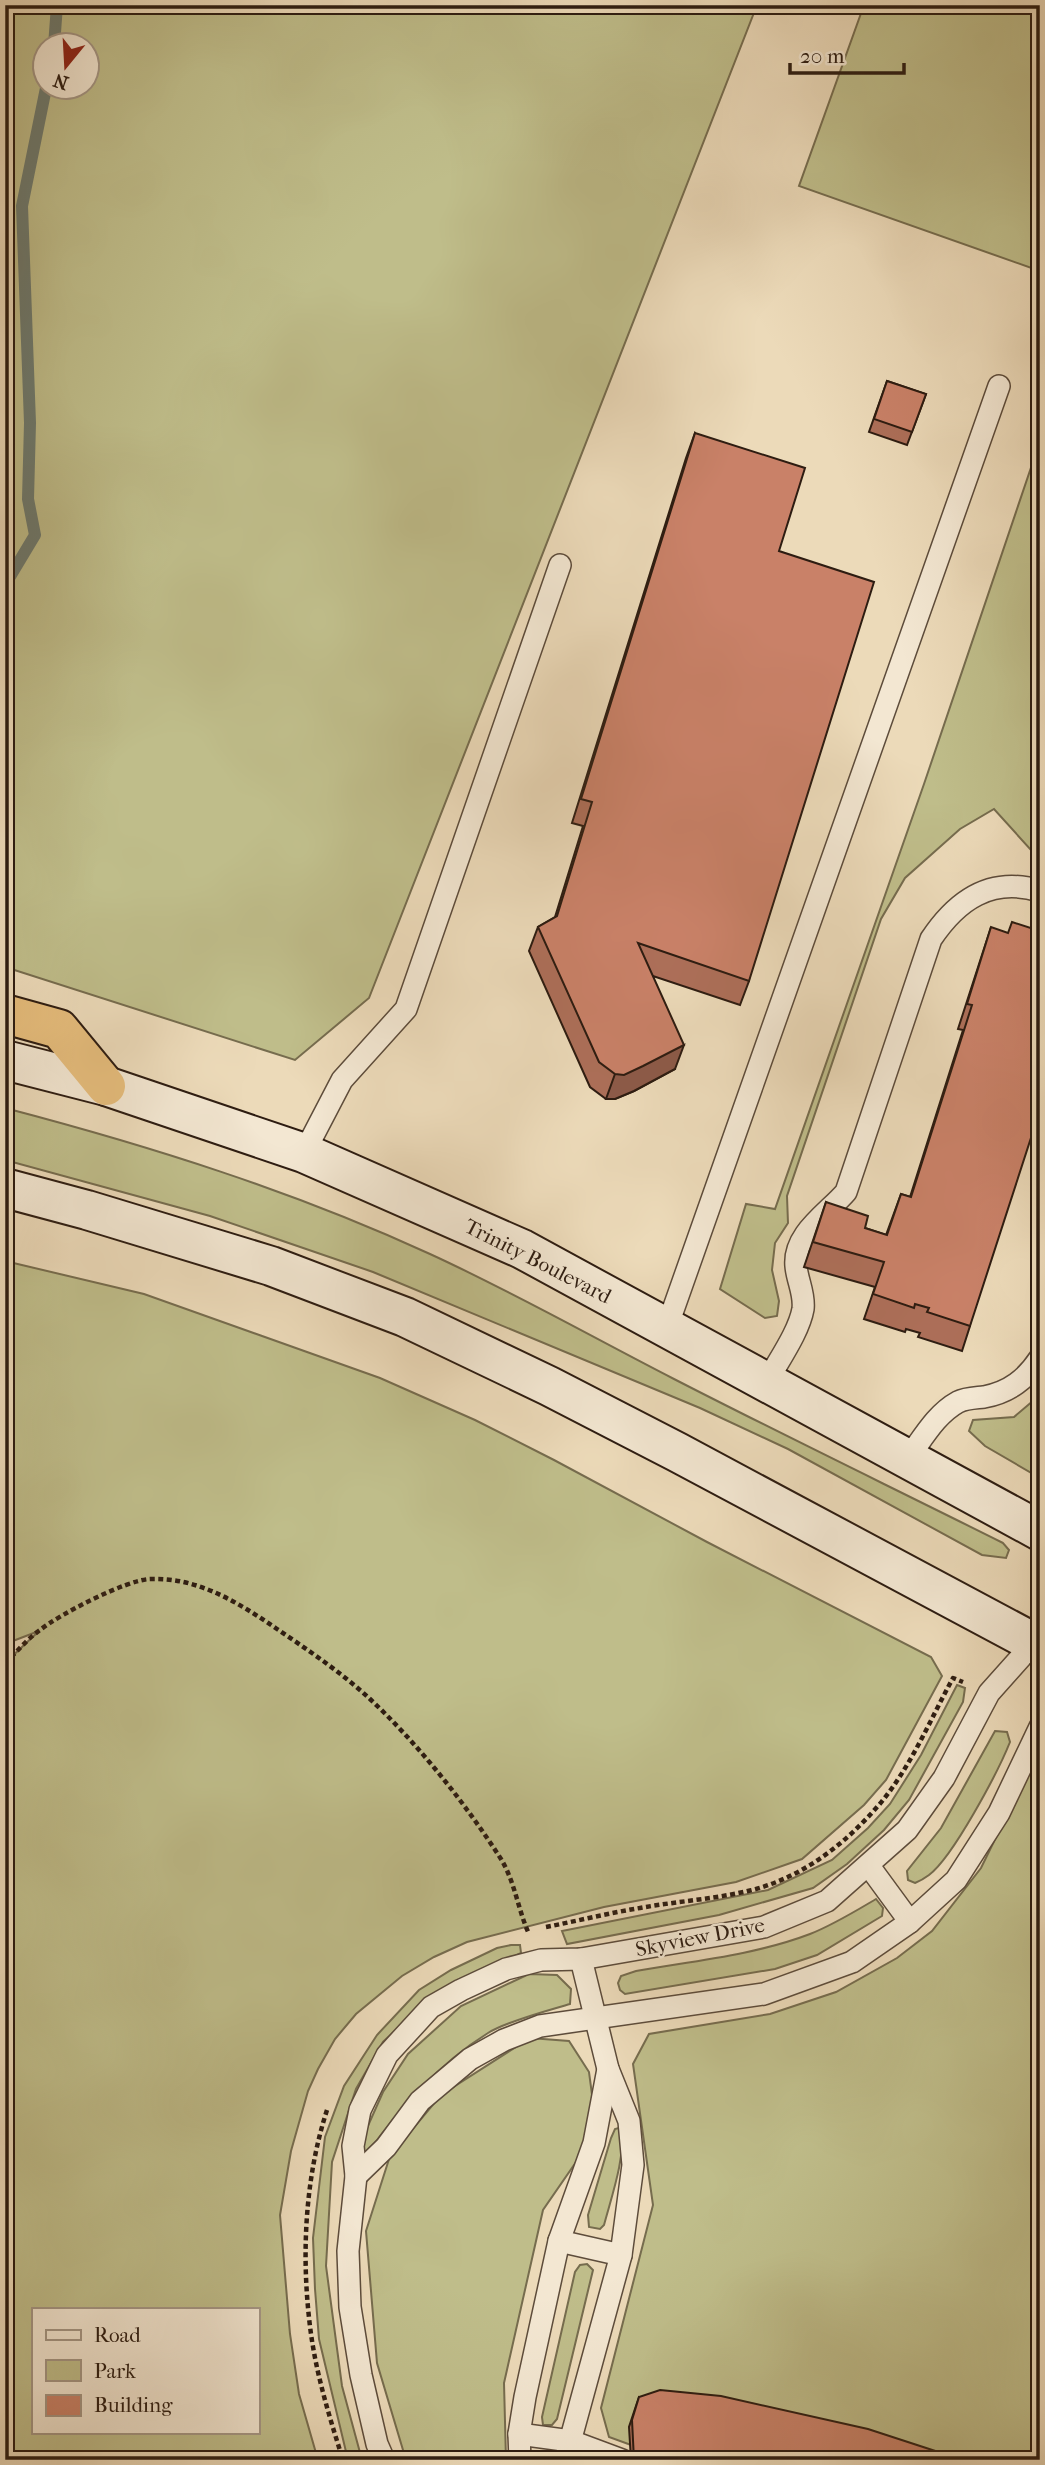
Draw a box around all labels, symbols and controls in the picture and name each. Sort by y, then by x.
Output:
north arrow [32,32,102,102]
scale bar [790,32,903,76]
text: 20 m [800,44,845,68]
text: N [50,68,71,94]
street label: Trinity Boulevard [461,1214,616,1309]
street label: Skyview Drive [633,1913,767,1961]
legend [32,2308,259,2434]
text: Road [94,2323,141,2347]
text: Park [94,2359,136,2383]
text: Building [94,2393,173,2417]

